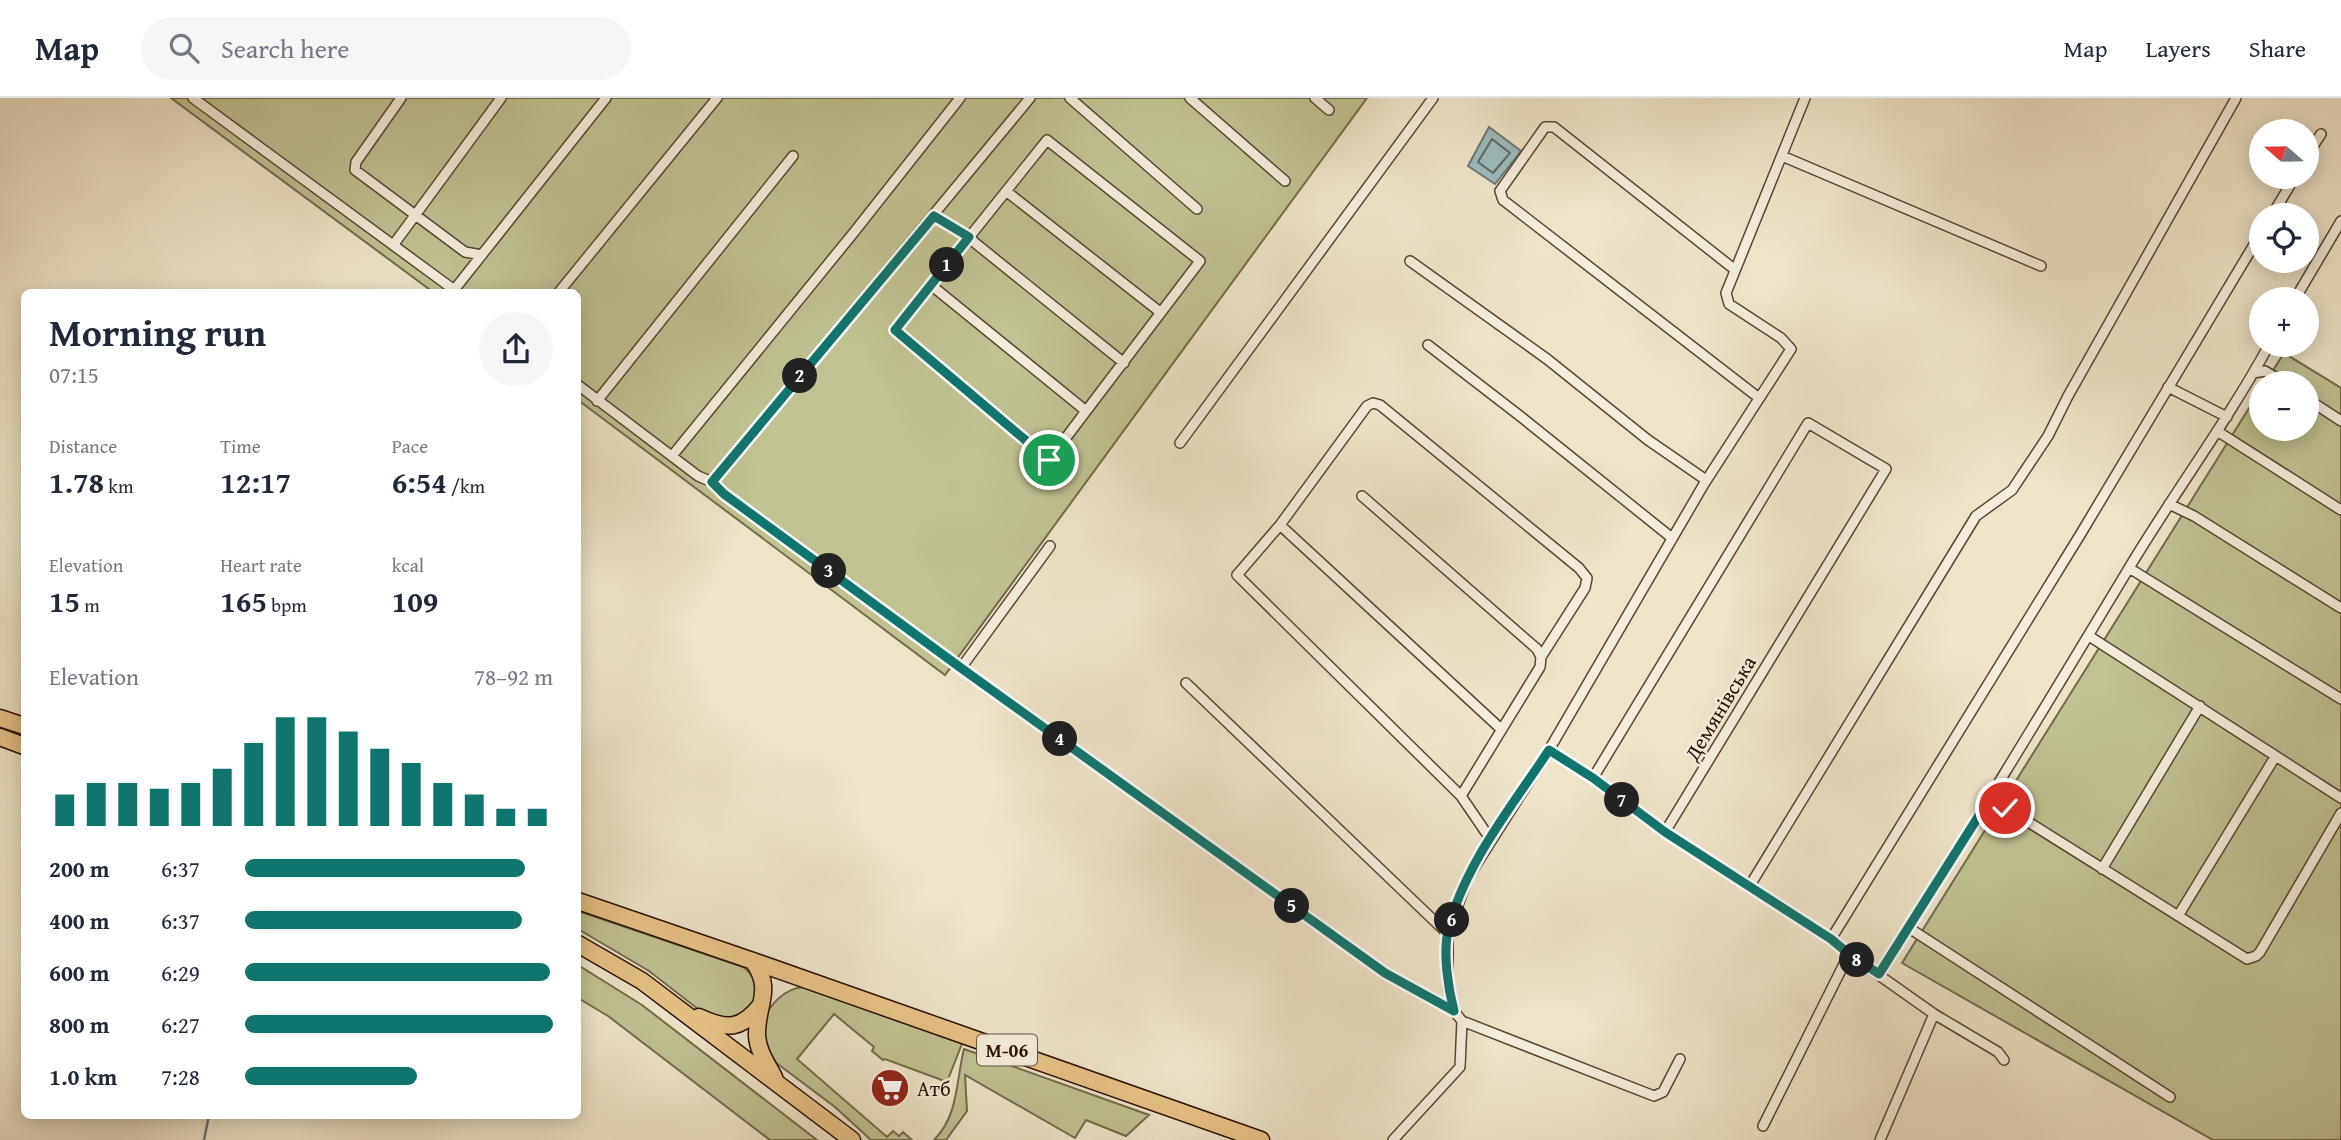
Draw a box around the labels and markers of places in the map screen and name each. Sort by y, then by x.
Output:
pin: 1 [930,248,964,282]
pin: 2 [782,358,818,394]
pin [1019,430,1079,490]
pin: 3 [812,554,846,588]
pin: 4 [1042,722,1078,756]
pin [1975,778,2035,838]
pin: 7 [1604,782,1640,818]
pin: 5 [1274,888,1310,924]
pin: 6 [1434,902,1470,938]
pin: 8 [1840,942,1874,978]
supermarket icon: Атб [869,1067,911,1109]
place label: Атб [917,1073,951,1104]

